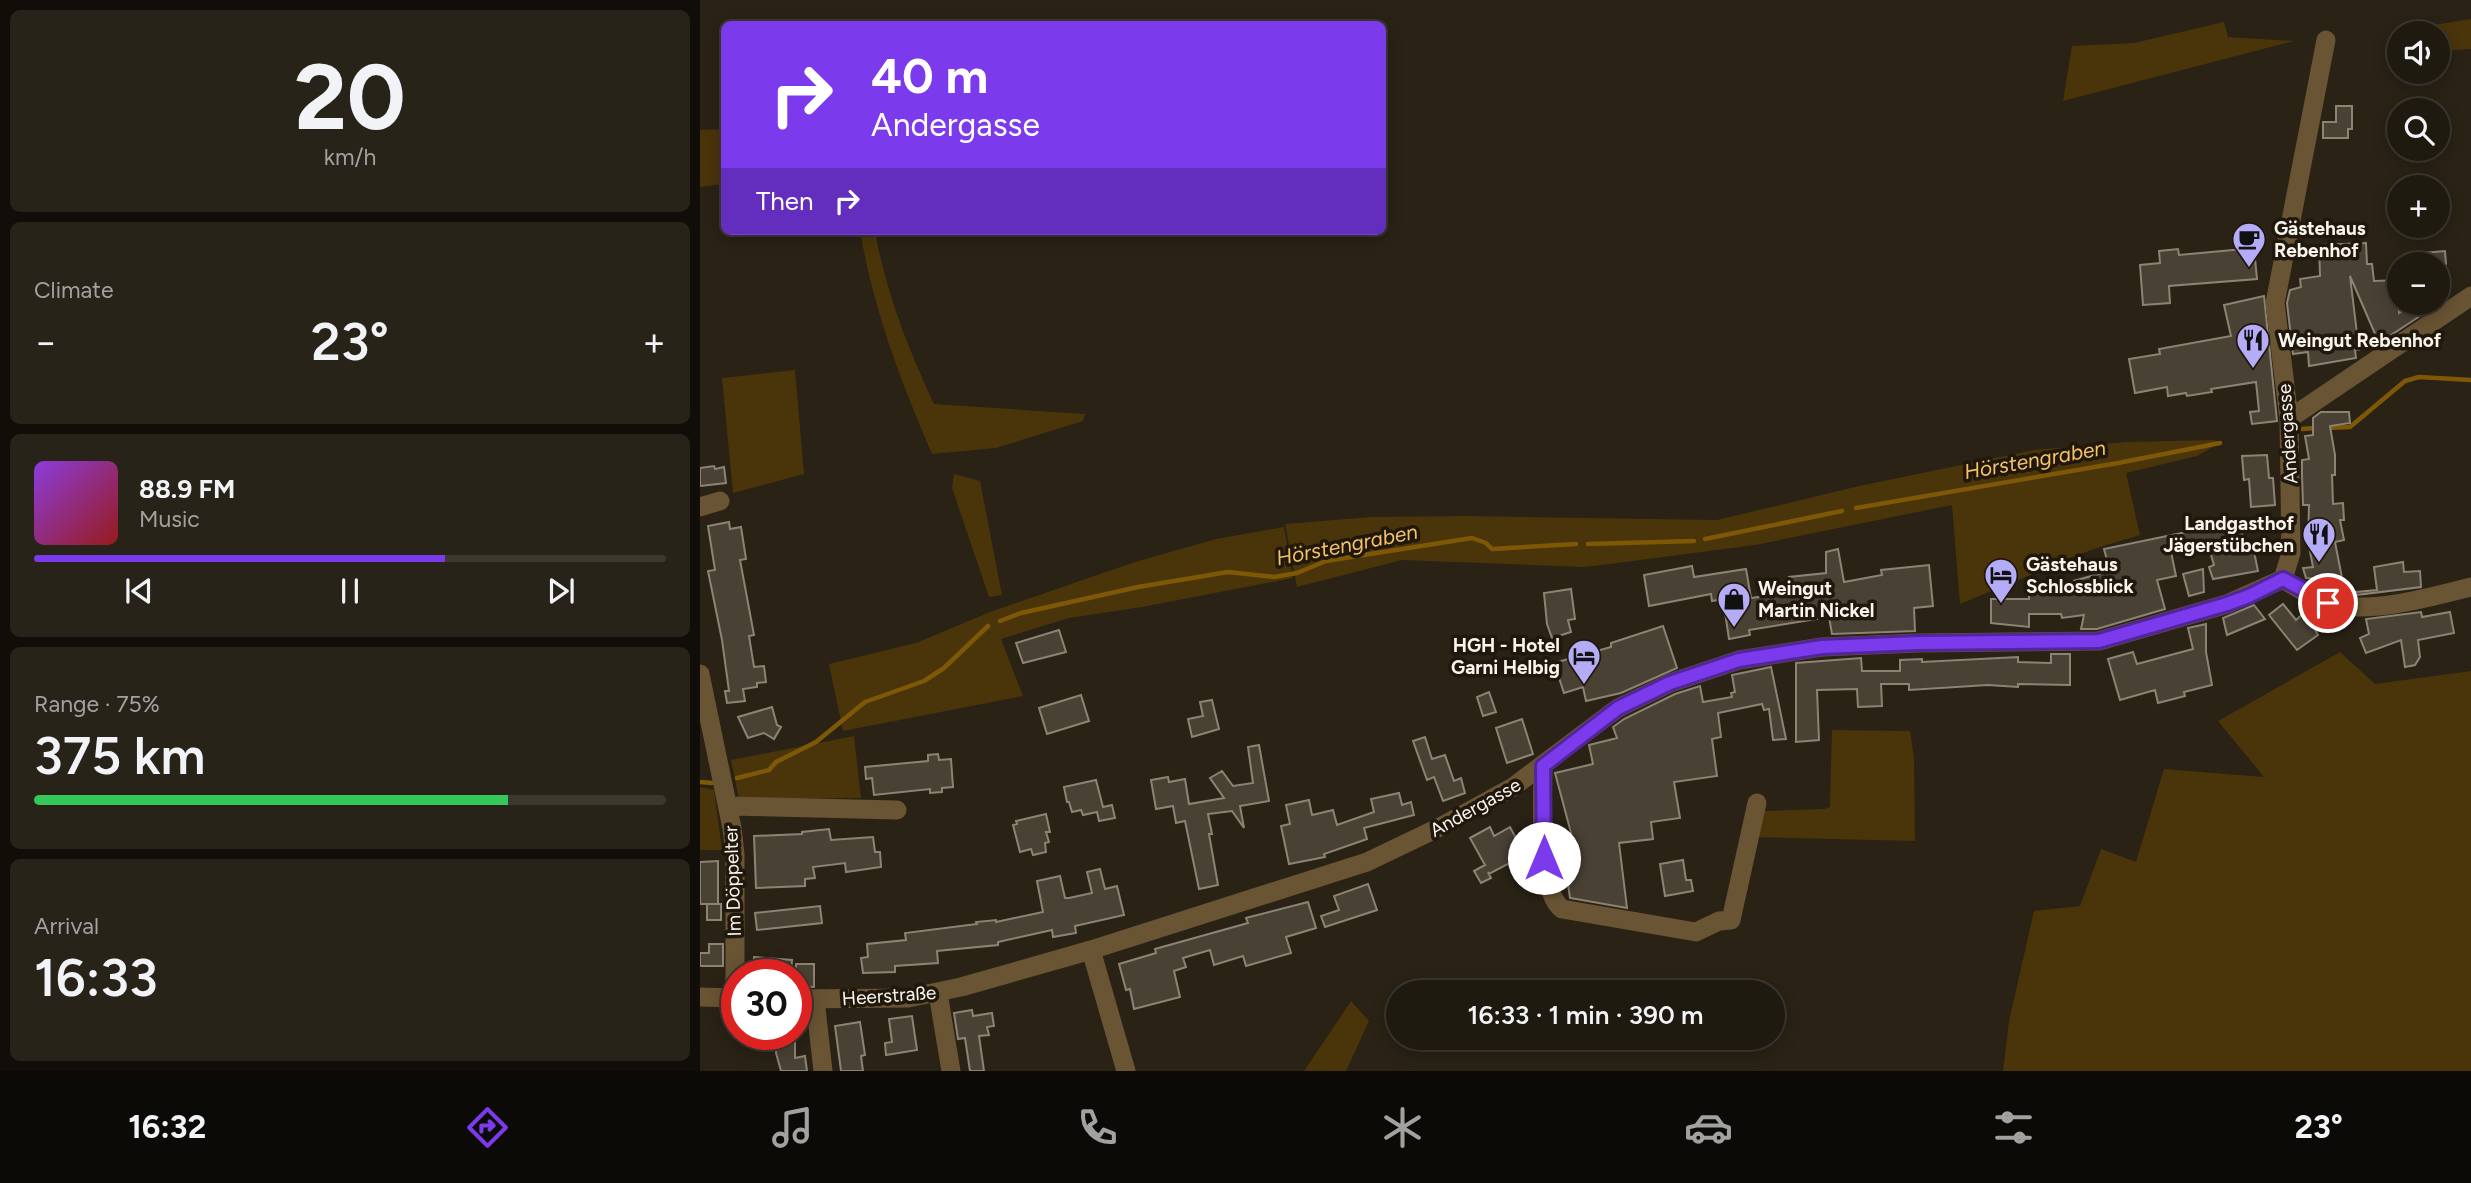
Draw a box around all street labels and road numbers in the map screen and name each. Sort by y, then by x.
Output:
street label: Andergasse [2273,383,2302,485]
street label: Andergasse [1426,773,1525,842]
street label: Im Döppelter [719,825,746,937]
street label: Heerstraße [841,981,937,1010]

